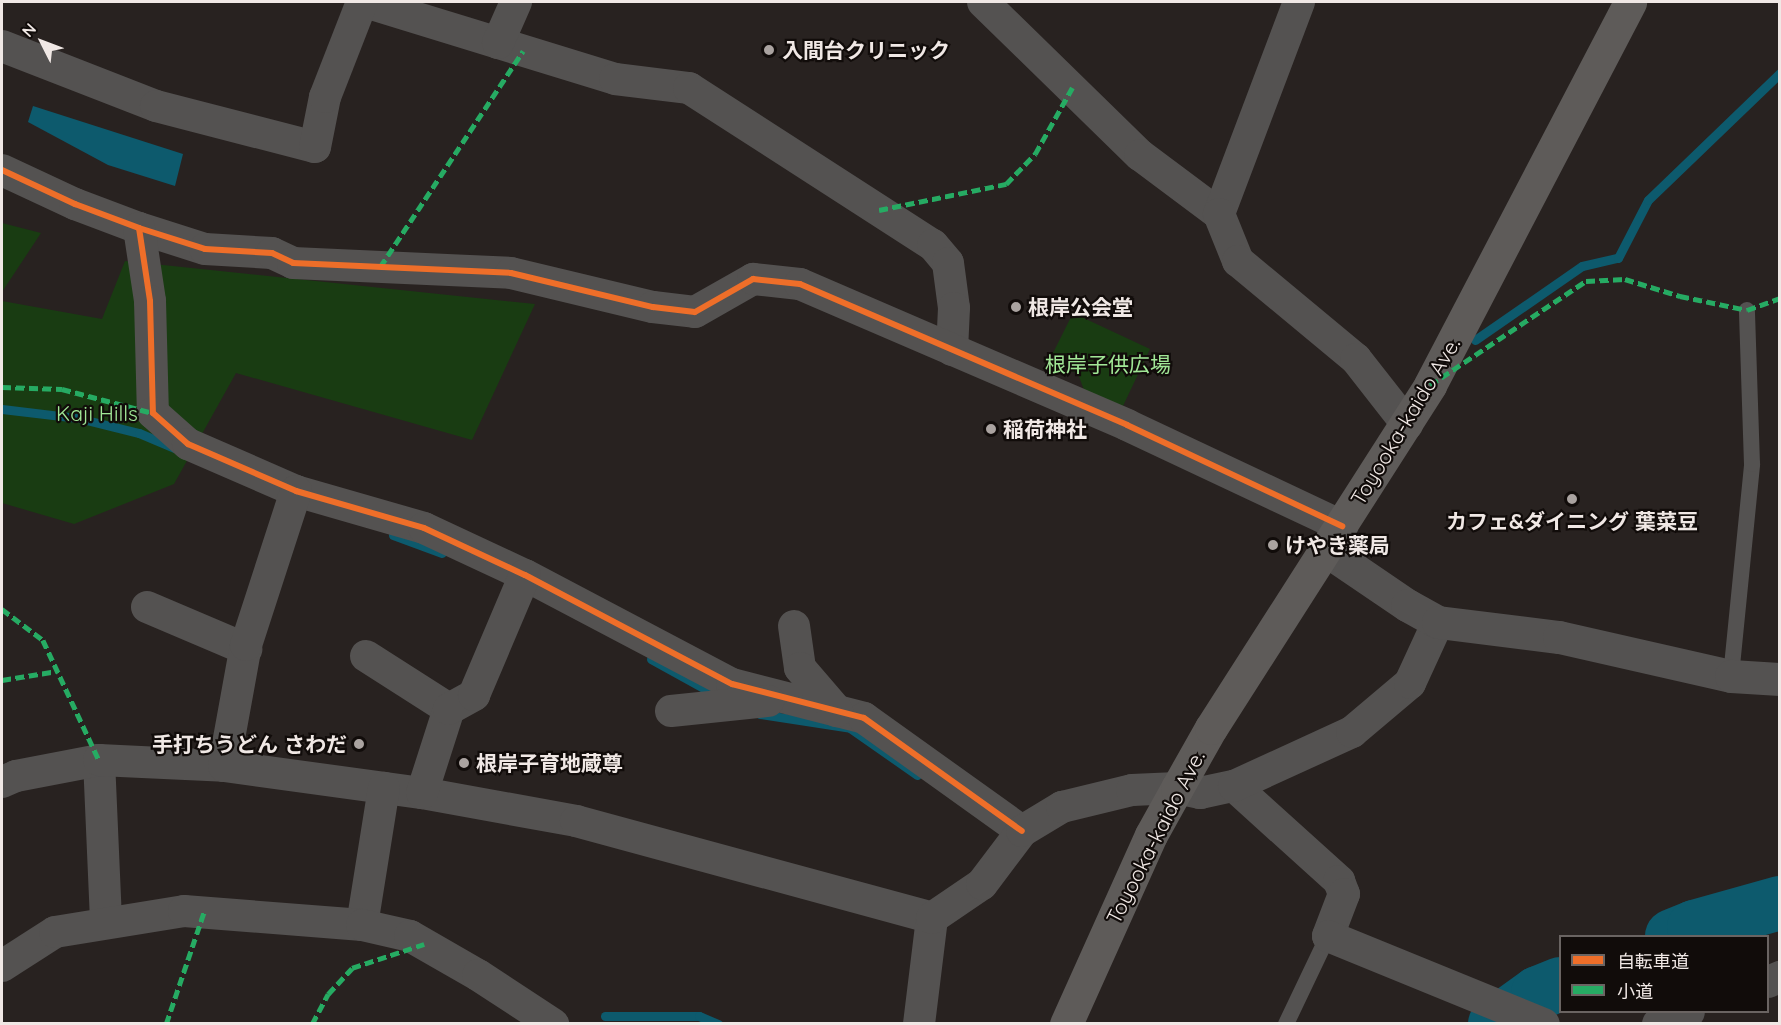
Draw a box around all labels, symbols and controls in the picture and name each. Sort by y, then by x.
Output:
north arrow [12,12,72,72]
text: N [17,19,40,41]
place label: 入間台クリニック [782,37,950,63]
marker: 入間台クリニック [760,41,778,59]
place label: 根岸公会堂 [1028,294,1133,320]
marker: 根岸公会堂 [1009,300,1023,314]
street label: Toyooka-kaido Ave. [1345,333,1465,509]
park label: 根岸子供広場 [1045,351,1171,377]
park label: Kaji Hills [56,400,138,426]
place label: 稲荷神社 [1003,416,1087,442]
marker: 稲荷神社 [984,422,998,436]
marker: カフェ&ダイニング 葉菜豆 [1565,492,1579,506]
place label: カフェ&ダイニング 葉菜豆 [1446,508,1698,534]
place label: けやき薬局 [1285,532,1390,558]
marker: けやき薬局 [1266,538,1280,552]
place label: 手打ちうどん さわだ [152,731,347,757]
marker: 手打ちうどん さわだ [352,737,366,751]
street label: Toyooka-kaido Ave. [1100,746,1210,928]
place label: 根岸子育地蔵尊 [476,750,623,776]
marker: 根岸子育地蔵尊 [457,756,471,770]
legend [1559,935,1769,1013]
text: 自転車道 [1617,950,1689,973]
text: 小道 [1617,980,1653,1003]

